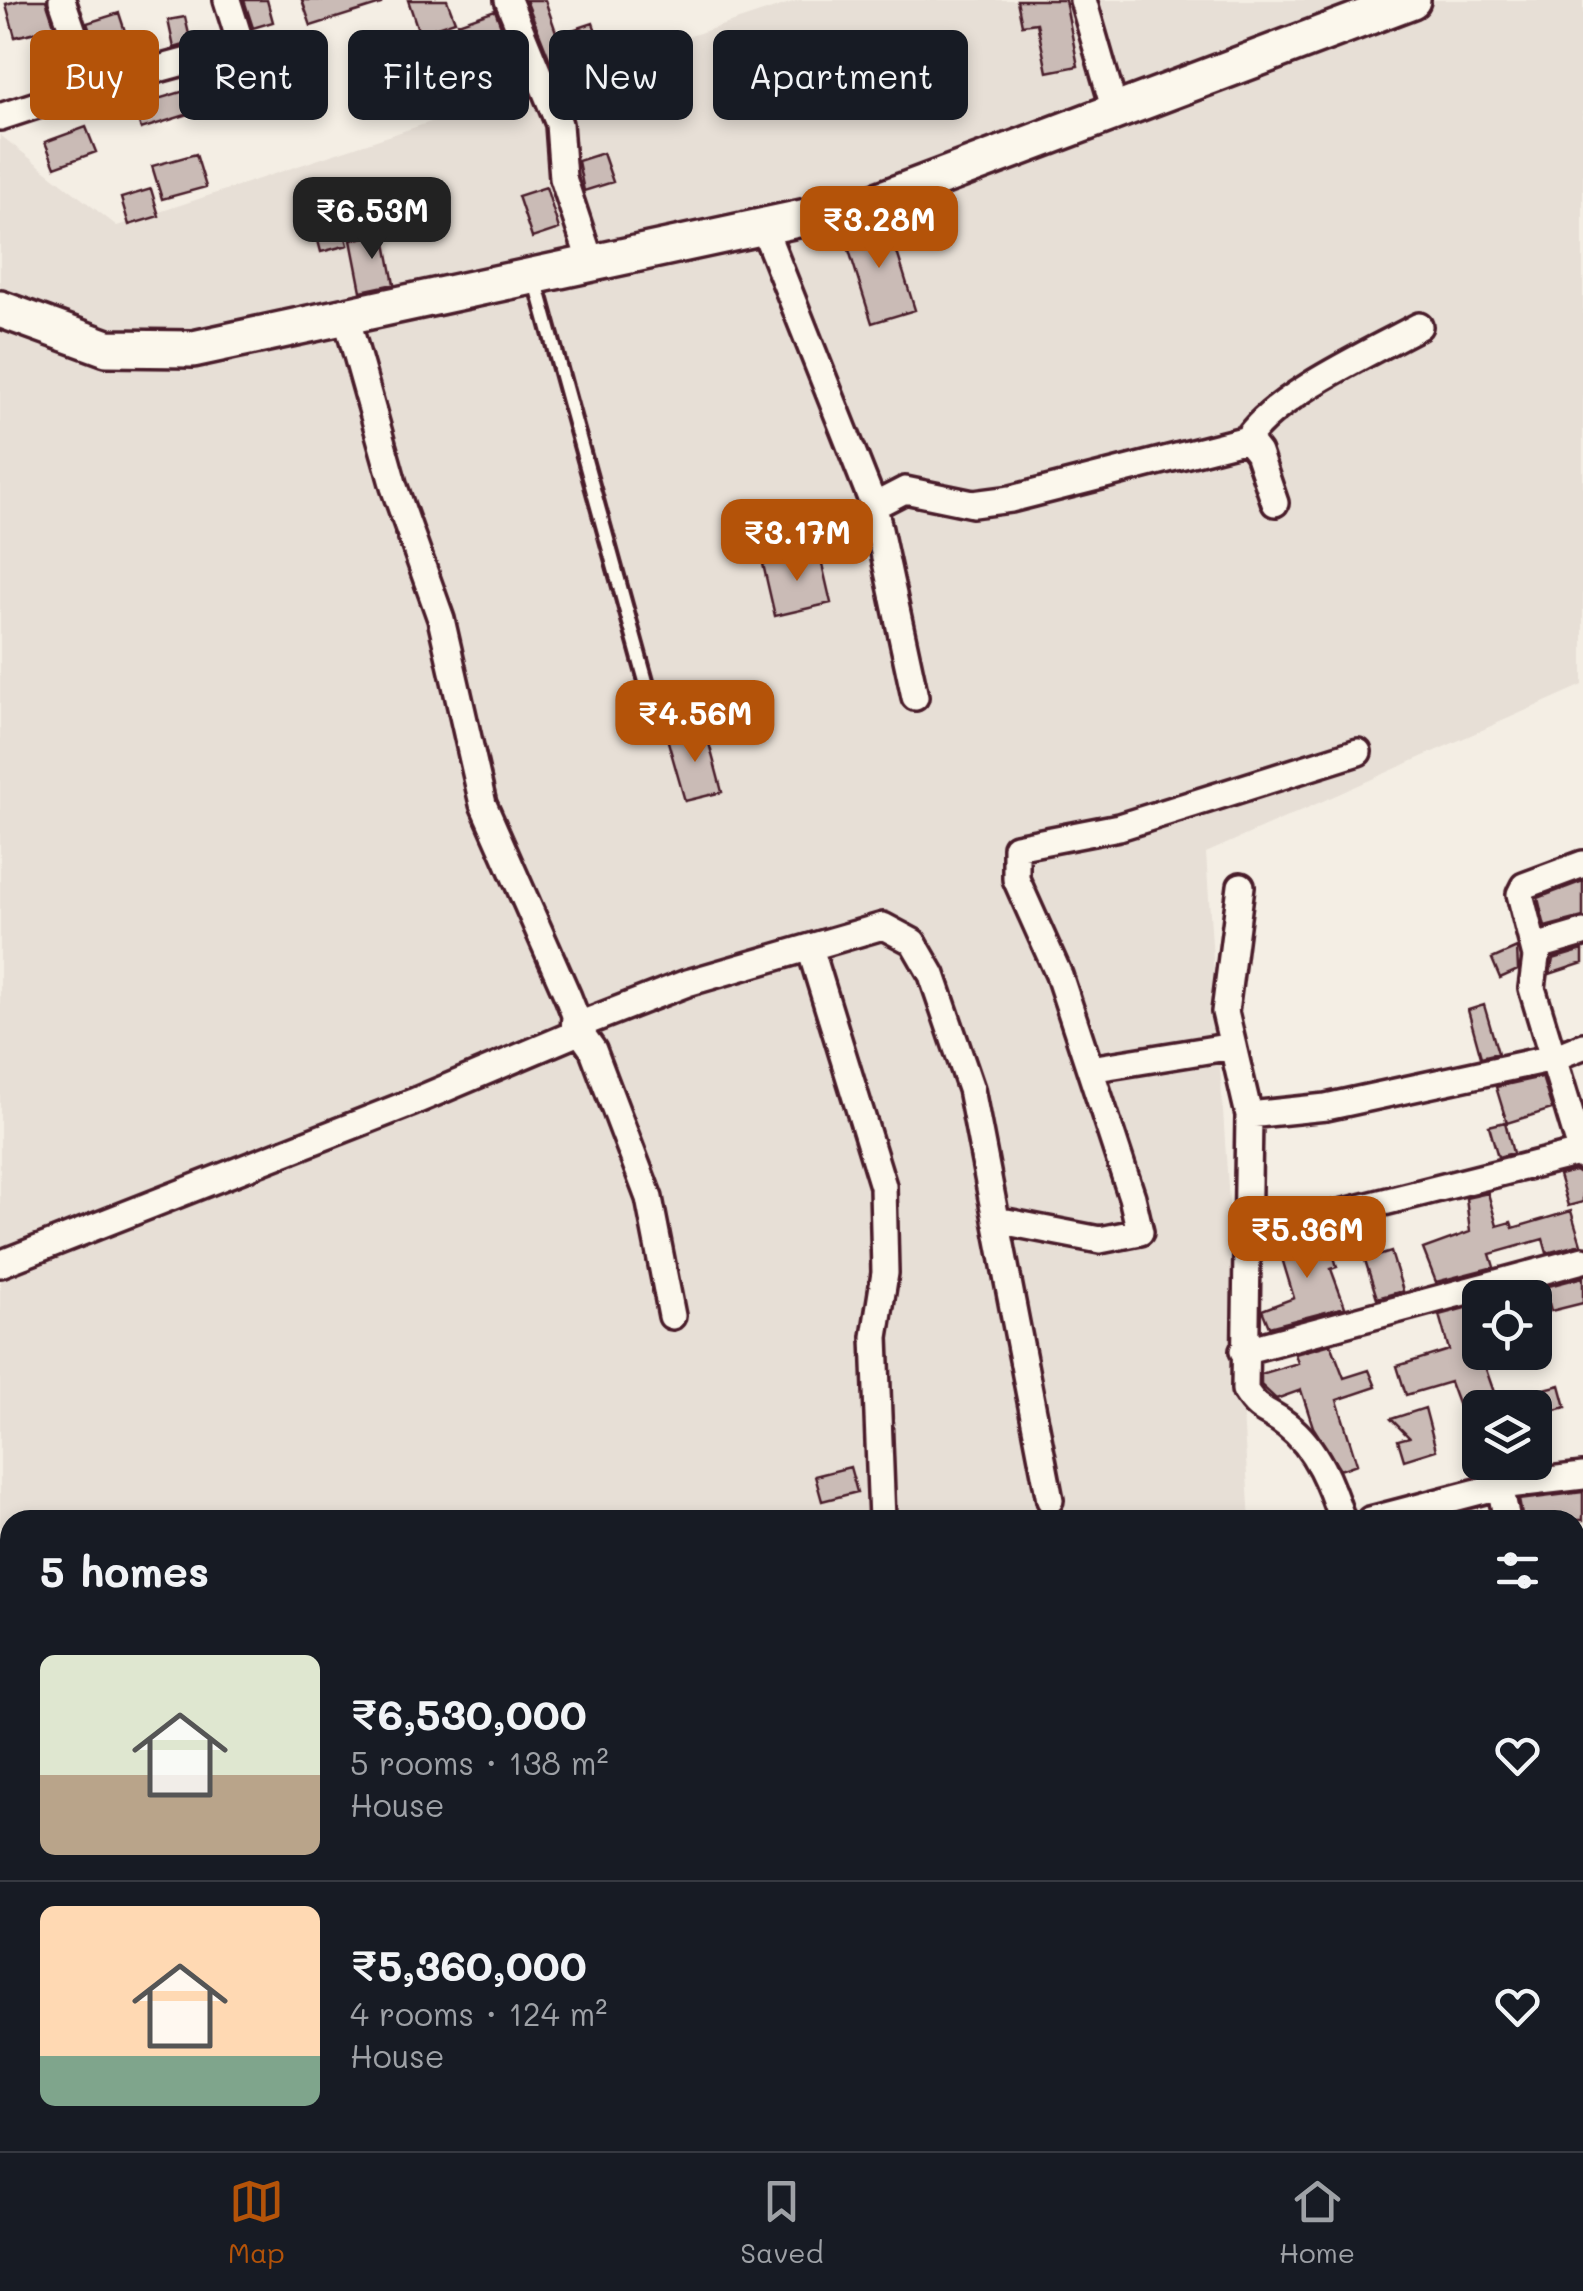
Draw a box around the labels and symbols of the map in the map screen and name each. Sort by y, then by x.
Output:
pin: ₹6.53M [291,177,453,262]
pin: ₹3.28M [798,186,960,271]
pin: ₹3.17M [716,499,878,584]
pin: ₹4.56M [614,680,776,765]
pin: ₹5.36M [1226,1196,1388,1281]

